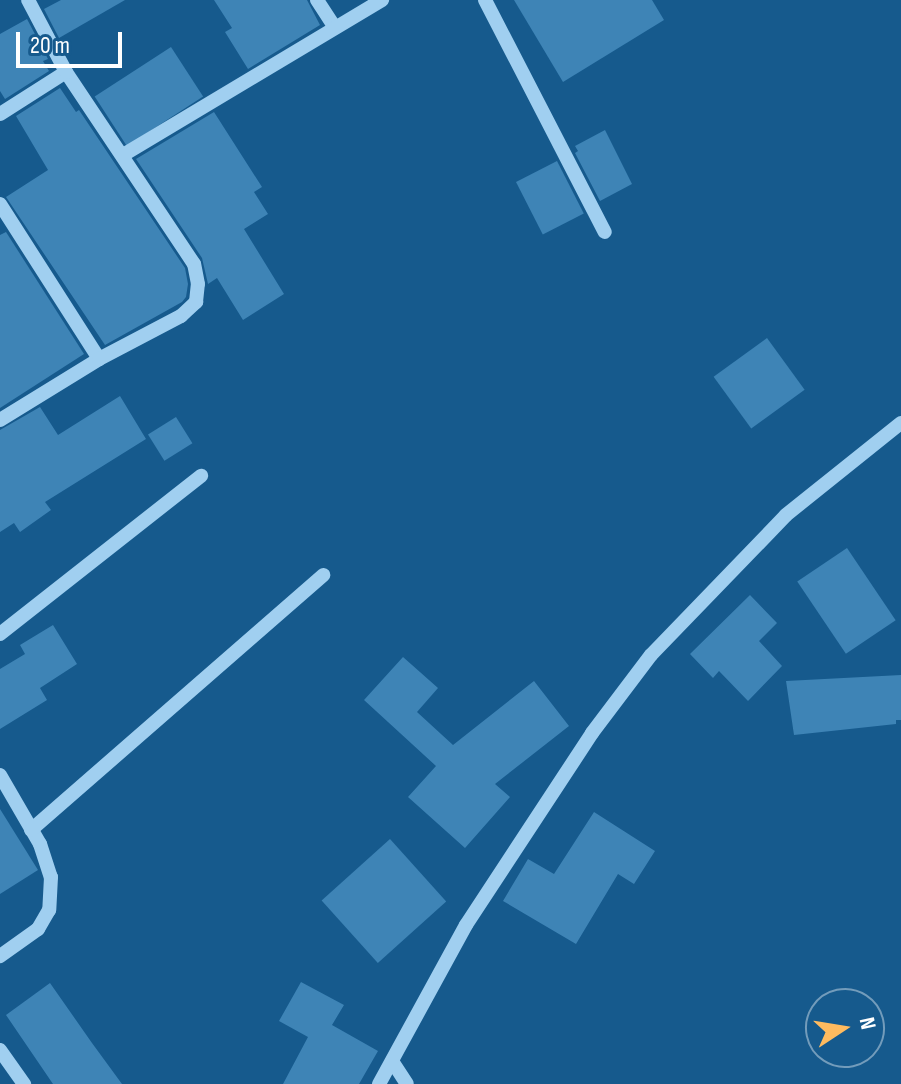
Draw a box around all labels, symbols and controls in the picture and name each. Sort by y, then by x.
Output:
scale bar [20,16,126,66]
text: 20 m [30,31,70,60]
north arrow [805,988,885,1068]
text: N [853,1015,881,1032]

